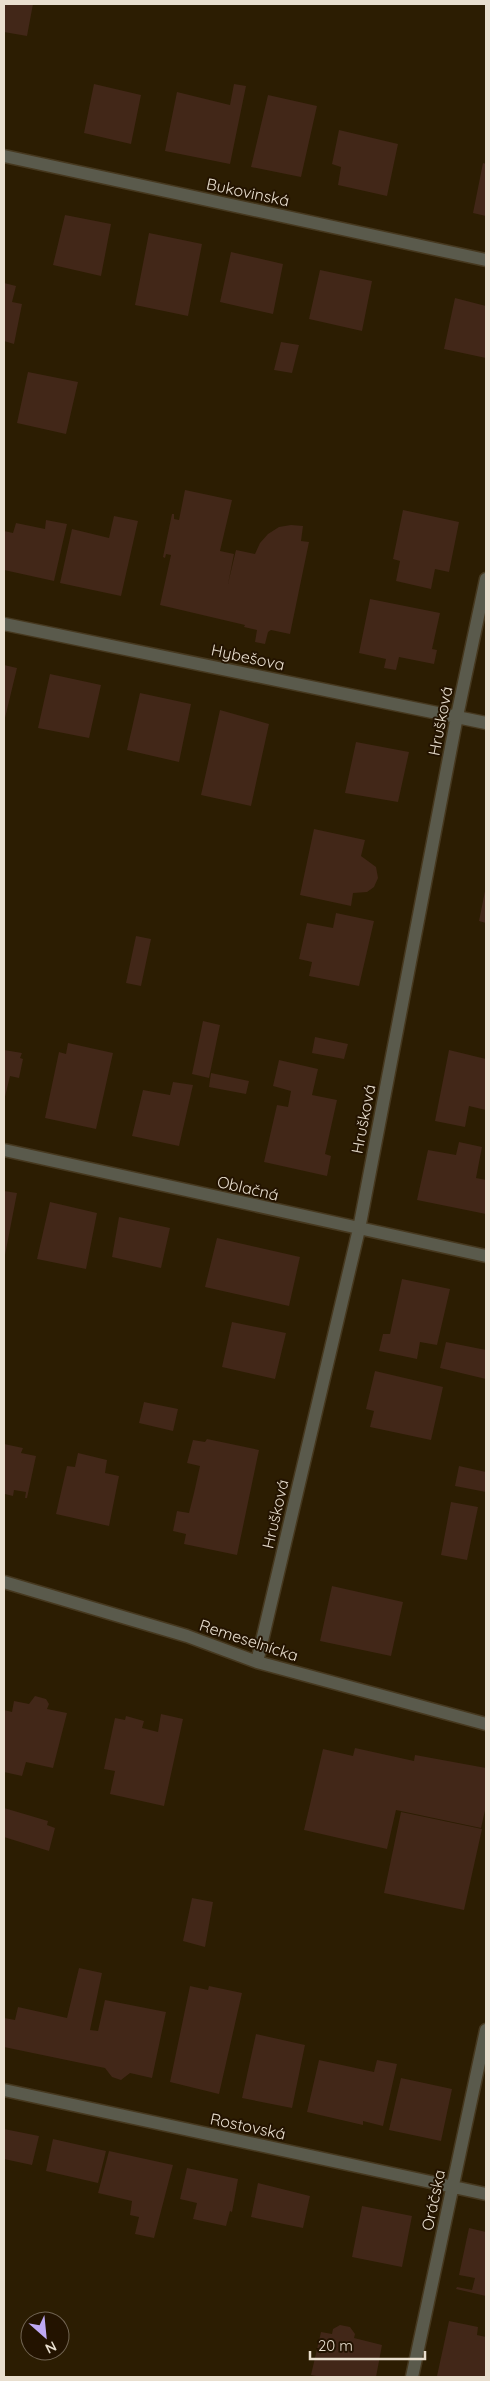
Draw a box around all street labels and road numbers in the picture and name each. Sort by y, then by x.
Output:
street label: Bukovinská [205,173,291,211]
street label: Hybešova [209,639,287,675]
street label: Hrušková [423,685,457,757]
street label: Hrušková [346,1083,380,1155]
street label: Oblačná [215,1171,281,1205]
street label: Hrušková [257,1478,293,1550]
street label: Remeselnícka [197,1615,301,1665]
street label: Rostovská [208,2108,288,2144]
street label: Oráčska [417,2168,449,2232]

